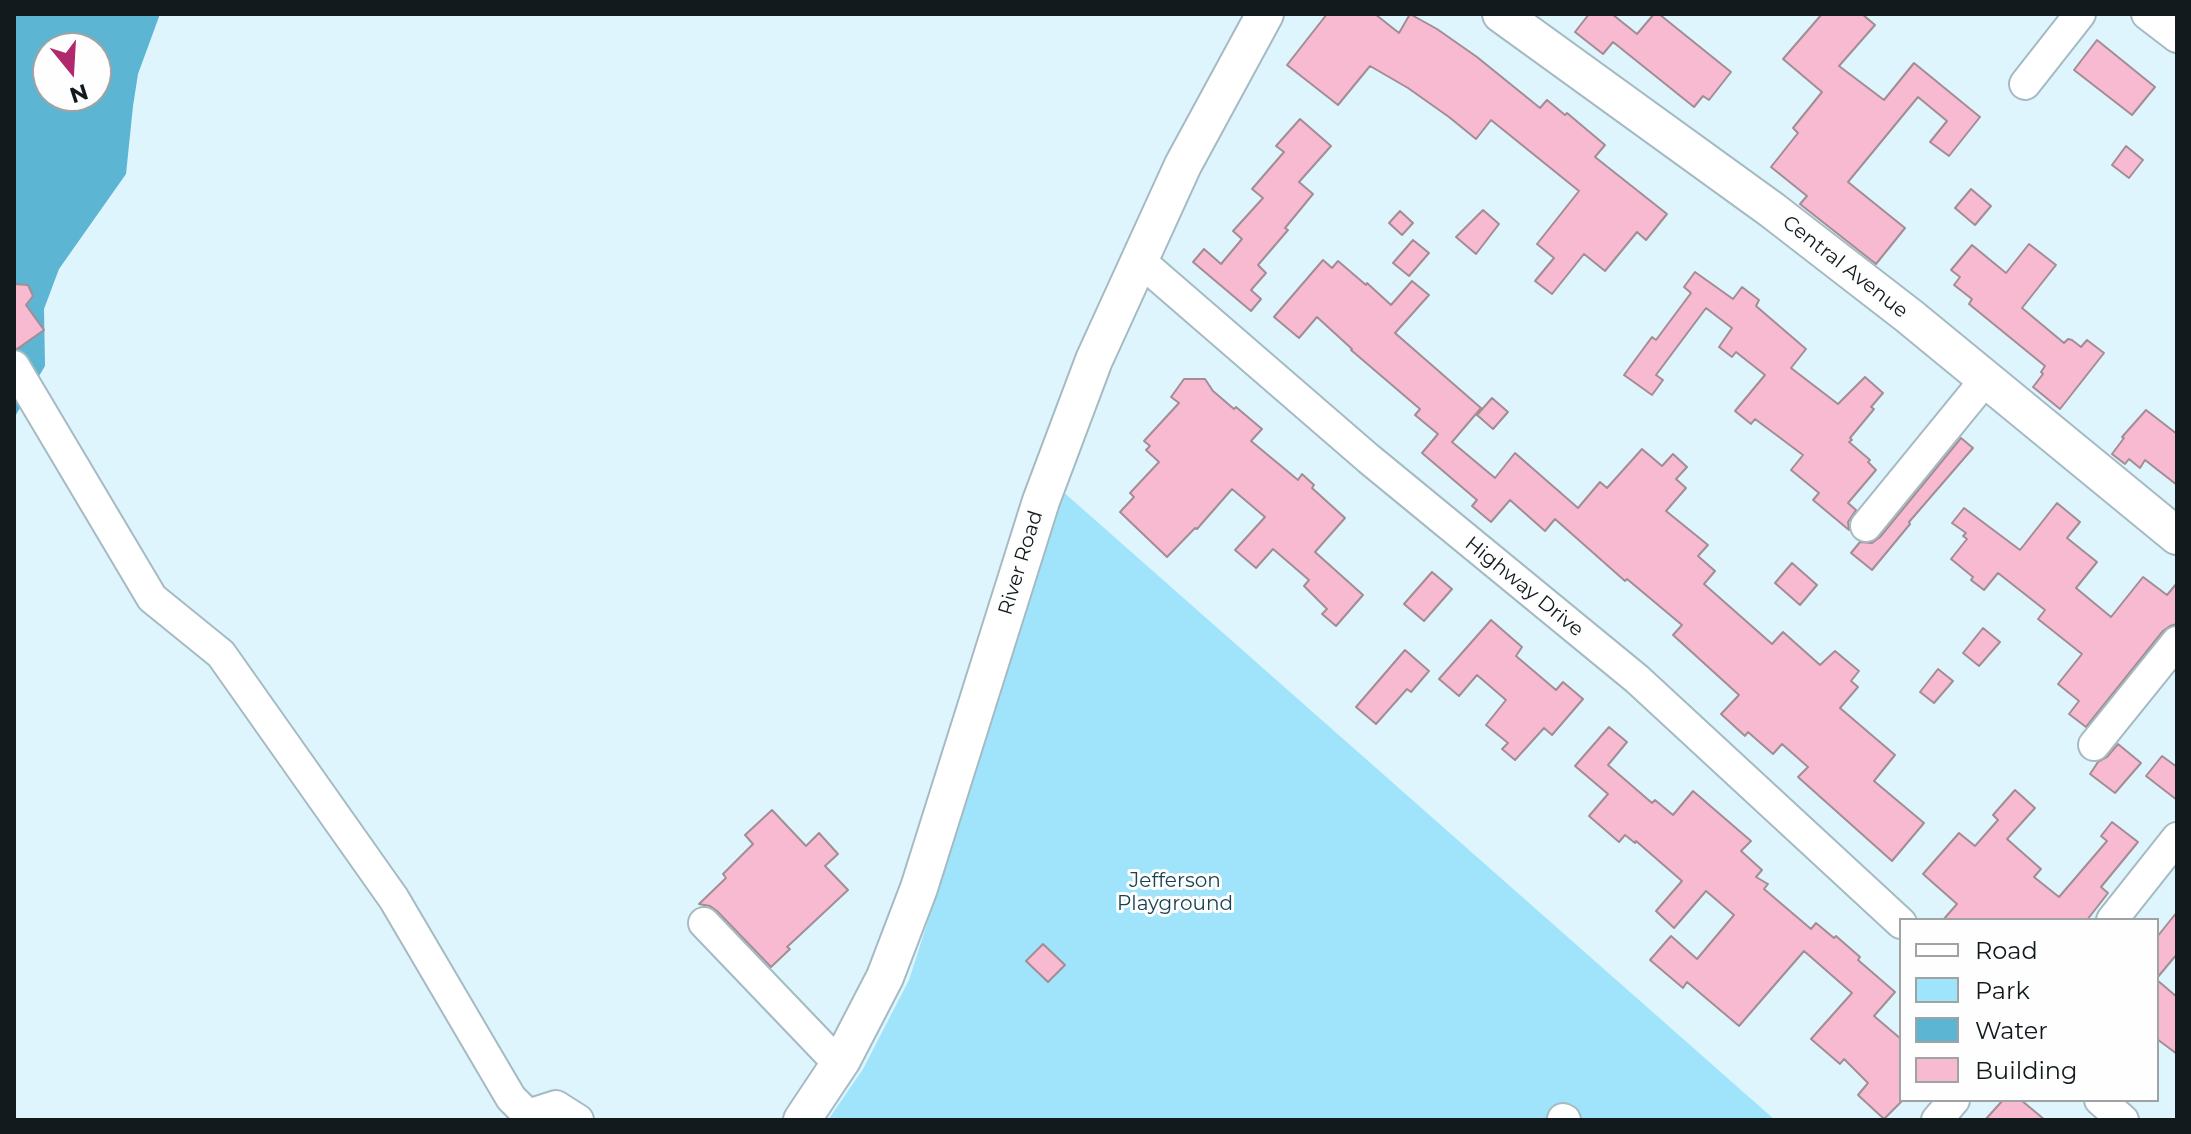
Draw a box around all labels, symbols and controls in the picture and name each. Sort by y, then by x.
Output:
north arrow [32,32,112,112]
text: N [66,78,92,109]
street label: Central Avenue [1778,211,1912,323]
street label: River Road [994,508,1048,618]
street label: Highway Drive [1460,532,1588,642]
park label: Jefferson Playground [1117,869,1233,916]
legend [1899,918,2159,1102]
text: Road [1975,936,2038,965]
text: Park [1975,976,2030,1005]
text: Water [1975,1016,2048,1045]
text: Building [1975,1056,2078,1085]

